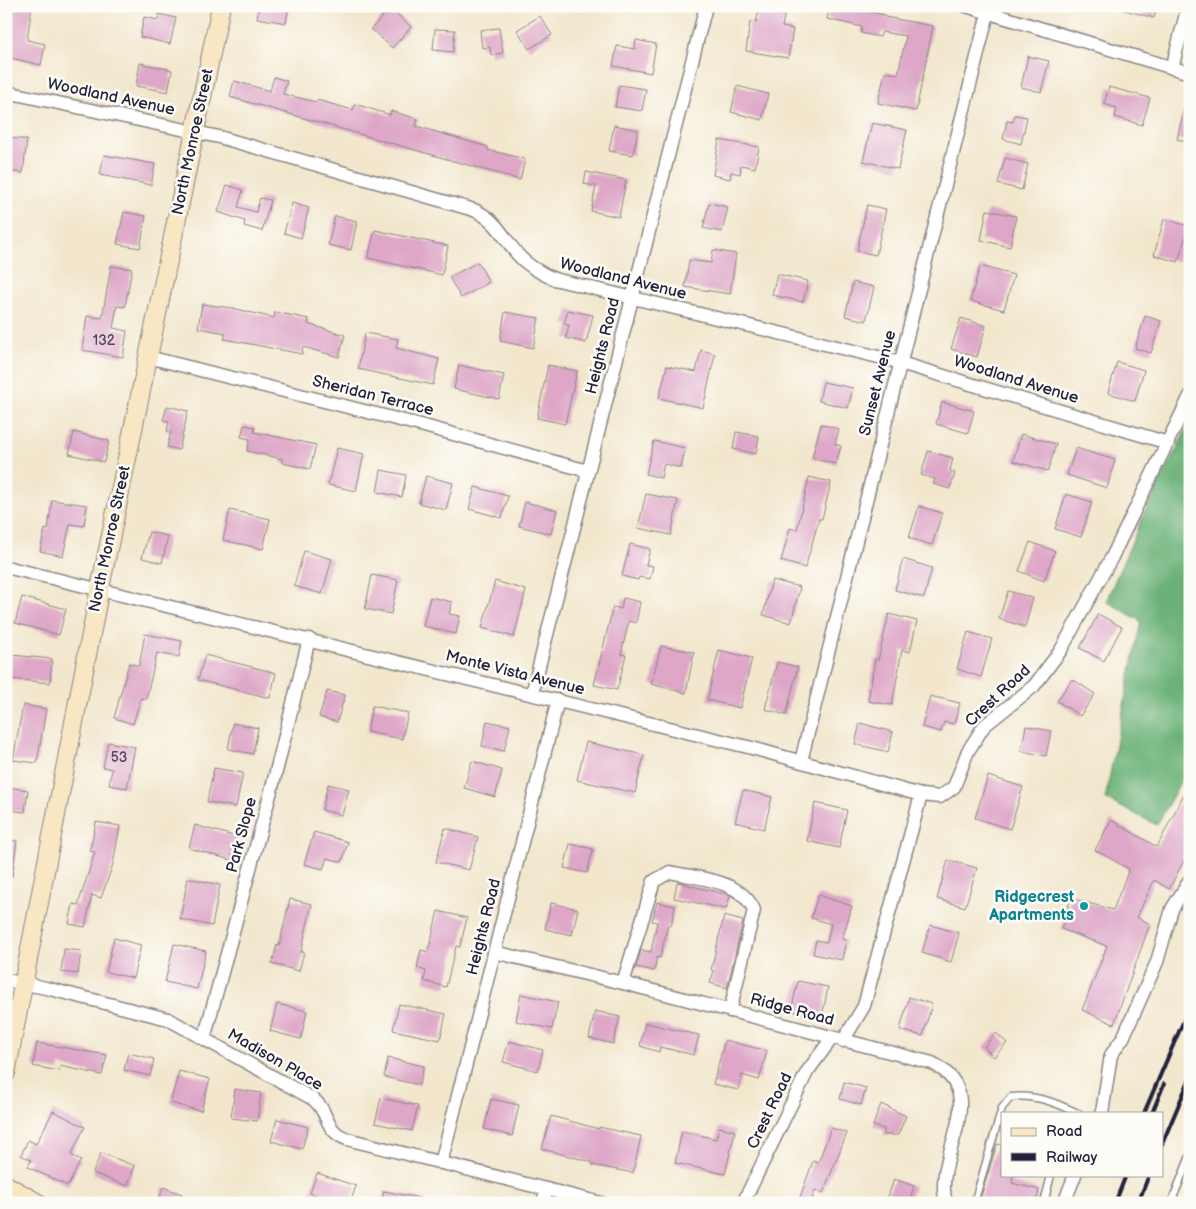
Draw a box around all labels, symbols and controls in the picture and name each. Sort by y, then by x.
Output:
street label: North Monroe Street [168,67,218,217]
street label: Woodland Avenue [46,74,177,120]
street label: Woodland Avenue [558,254,689,304]
street label: Heights Road [582,296,624,396]
street label: Sunset Avenue [856,328,900,438]
house number: 132 [93,332,116,349]
street label: Woodland Avenue [951,352,1081,408]
street label: Sheridan Terrace [310,372,436,420]
street label: North Monroe Street [85,464,135,614]
street label: Monte Vista Avenue [443,647,587,700]
street label: Crest Road [961,661,1035,731]
house number: 53 [111,749,127,766]
street label: Park Slope [223,795,261,875]
street label: Heights Road [463,877,505,977]
place label: Ridgecrest Apartments [988,888,1075,925]
marker: Ridgecrest Apartments [1078,900,1090,912]
street label: Ridge Road [748,990,836,1030]
street label: Madison Place [224,1025,326,1095]
street label: Crest Road [743,1070,797,1152]
legend [1001,1112,1164,1176]
text: Road [1046,1122,1082,1141]
text: Railway [1046,1148,1097,1167]

